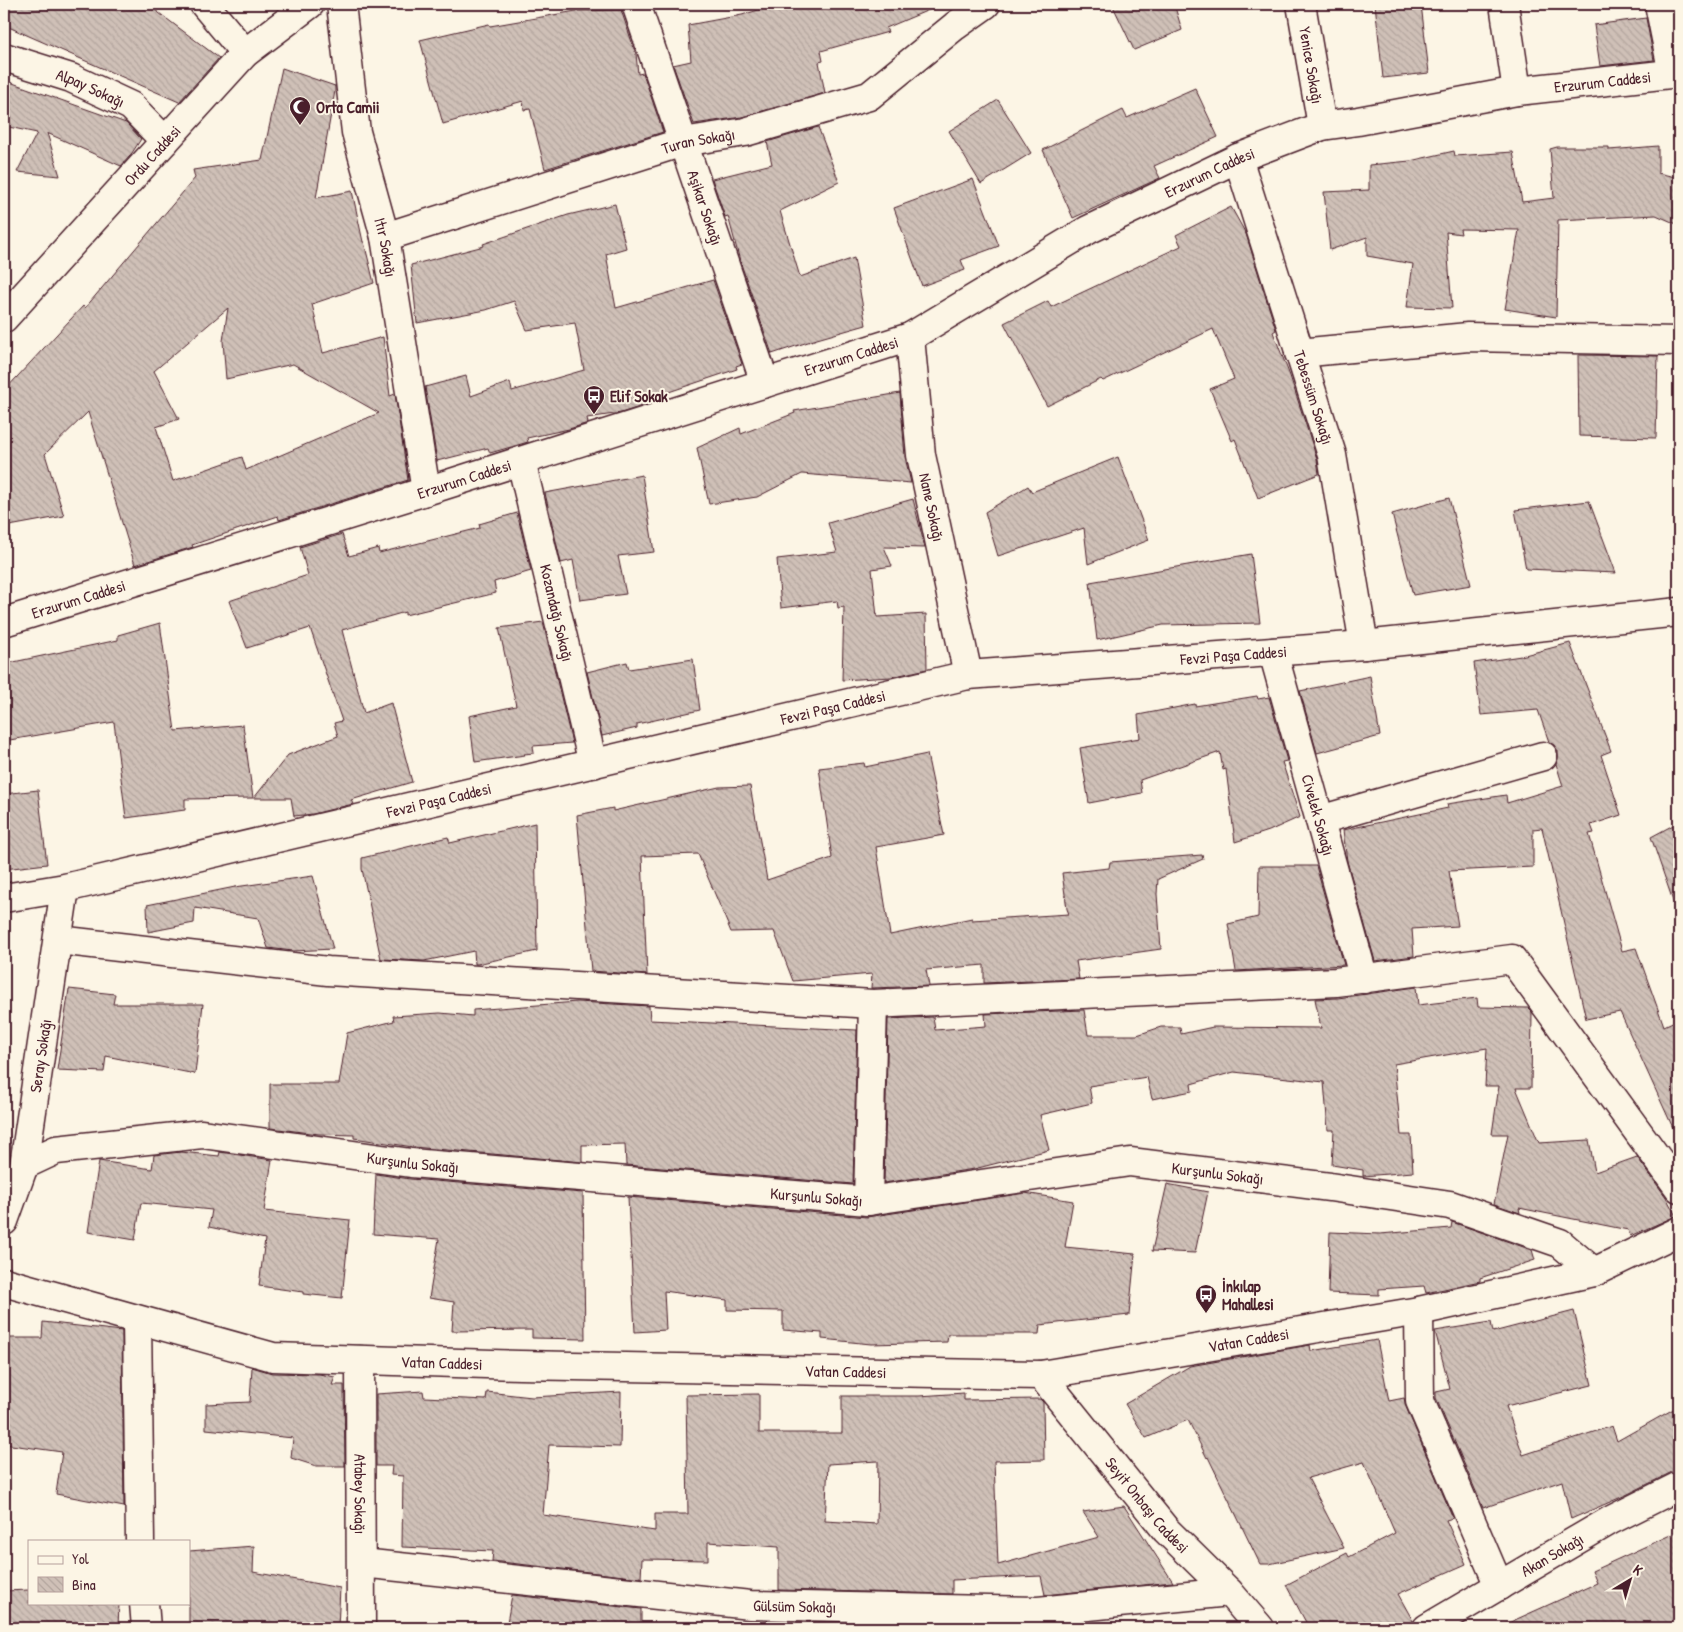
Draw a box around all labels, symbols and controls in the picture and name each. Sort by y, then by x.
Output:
street label: Yenice Sokağı [1294,25,1329,105]
street label: Alpay Sokağı [54,63,129,113]
street label: Erzurum Caddesi [1553,65,1652,98]
mosque icon: Orta Camii [288,95,312,126]
place label: Orta Camii [316,96,380,118]
street label: Ordu Caddesi [119,120,185,190]
street label: Turan Sokağı [659,123,737,159]
street label: Erzurum Caddesi [1161,142,1258,203]
street label: Aşikar Sokağı [682,167,728,248]
street label: Itır Sokağı [369,215,402,279]
street label: Erzurum Caddesi [801,330,901,381]
street label: Tebessüm Sokağı [1289,347,1339,447]
bus stop icon: Elif Sokak [582,384,606,415]
place label: Elif Sokak [610,385,668,407]
street label: Erzurum Caddesi [415,454,514,504]
street label: Nane Sokağı [914,471,950,544]
street label: Kozandağı Sokağı [535,562,579,664]
street label: Erzurum Caddesi [29,574,128,624]
street label: Fevzi Paşa Caddesi [1179,640,1288,670]
street label: Fevzi Paşa Caddesi [778,684,888,730]
street label: Civelek Sokağı [1297,772,1340,858]
street label: Fevzi Paşa Caddesi [383,777,493,823]
street label: Seray Sokağı [24,1017,56,1094]
street label: Kurşunlu Sokağı [365,1146,460,1178]
street label: Kurşunlu Sokağı [1170,1156,1265,1190]
street label: Kurşunlu Sokağı [769,1182,863,1212]
place label: İnkılap Mahallesi [1222,1275,1274,1315]
bus stop icon: İnkılap Mahallesi [1194,1283,1218,1314]
street label: Vatan Caddesi [1206,1322,1291,1358]
street label: Vatan Caddesi [400,1350,483,1375]
street label: Vatan Caddesi [804,1359,887,1383]
street label: Seyit Onbaşı Caddesi [1100,1452,1194,1558]
street label: Atabey Sokağı [349,1454,372,1534]
street label: Akan Sokağı [1517,1528,1587,1582]
legend [28,1540,190,1604]
text: Yol [72,1548,89,1569]
north arrow [1606,1554,1656,1604]
text: K [1630,1560,1648,1580]
text: Bina [72,1574,96,1595]
street label: Gülsüm Sokağı [753,1594,836,1618]

